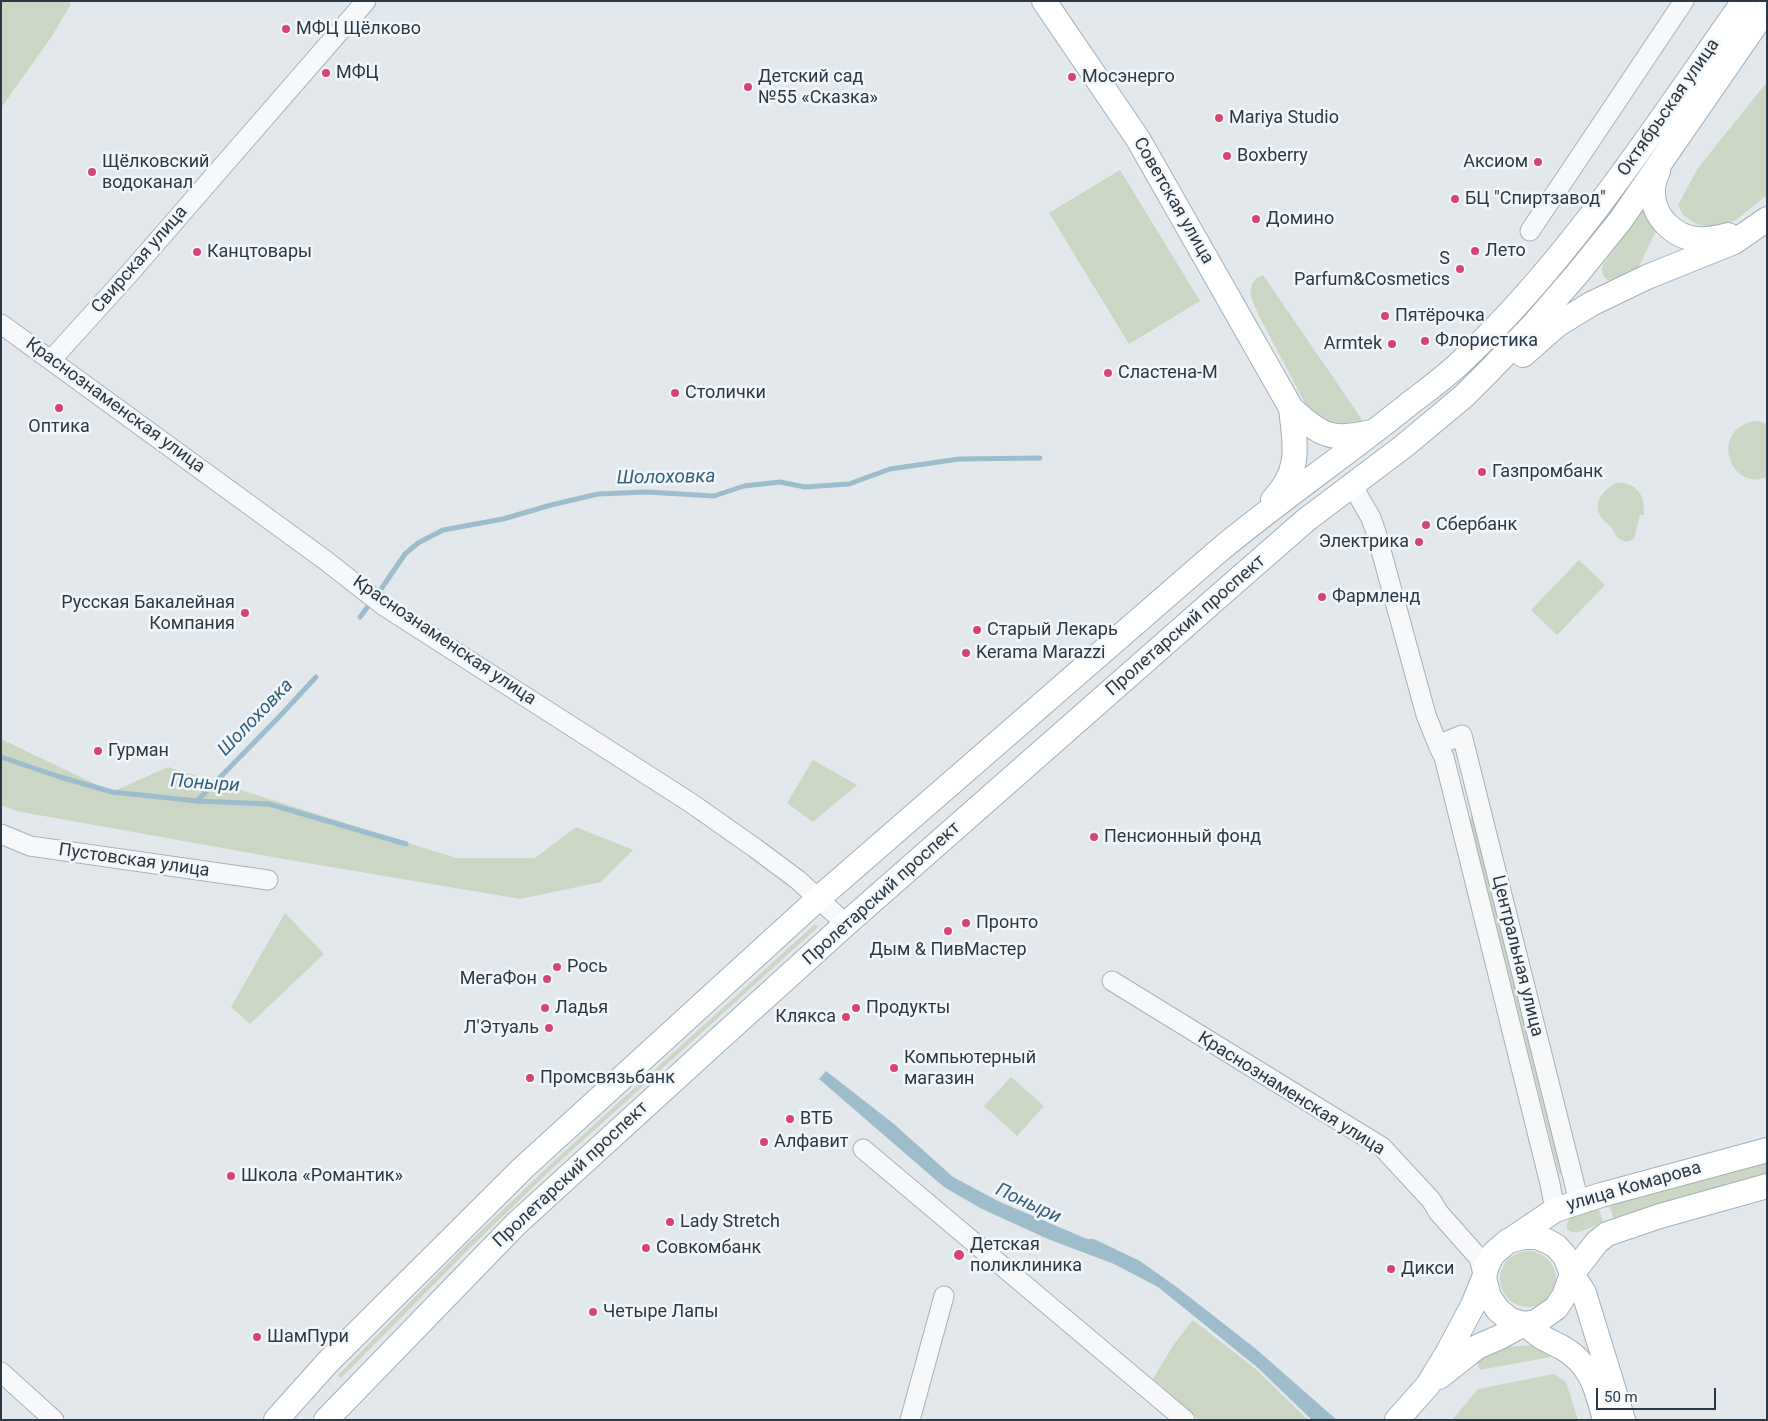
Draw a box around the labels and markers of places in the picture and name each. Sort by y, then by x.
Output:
place label: МФЦ Щёлково [296,18,421,40]
marker: МФЦ Щёлково [280,23,292,35]
place label: МФЦ [336,62,379,84]
place label: Детский сад №55 «Сказка» [758,66,878,108]
place label: Мосэнерго [1082,66,1175,88]
marker: МФЦ [320,67,332,79]
marker: Мосэнерго [1066,71,1078,83]
marker: Детский сад №55 «Сказка» [742,81,754,93]
place label: Mariya Studio [1229,107,1339,129]
marker: Mariya Studio [1213,112,1225,124]
place label: Boxberry [1237,145,1308,167]
marker: Boxberry [1221,150,1233,162]
place label: Щёлковский водоканал [102,151,209,193]
place label: Аксиом [1463,151,1528,173]
marker: Аксиом [1532,156,1544,168]
marker: Щёлковский водоканал [86,166,98,178]
place label: БЦ "Спиртзавод" [1465,188,1606,210]
marker: БЦ "Спиртзавод" [1449,193,1461,205]
place label: Домино [1266,208,1334,230]
marker: Домино [1250,213,1262,225]
place label: Лето [1485,240,1526,262]
place label: Канцтовары [207,241,312,263]
marker: Лето [1469,245,1481,257]
marker: Канцтовары [191,246,203,258]
place label: S Parfum&Cosmetics [1294,248,1450,290]
marker: S Parfum&Cosmetics [1454,263,1466,275]
place label: Пятёрочка [1395,305,1485,327]
marker: Пятёрочка [1379,310,1391,322]
place label: Флористика [1435,330,1538,352]
place label: Armtek [1324,333,1382,355]
marker: Флористика [1419,335,1431,347]
marker: Armtek [1386,338,1398,350]
place label: Сластена-М [1118,362,1218,384]
marker: Сластена-М [1102,367,1114,379]
place label: Столички [685,382,766,404]
marker: Столички [669,387,681,399]
marker: Оптика [53,402,65,414]
place label: Оптика [28,416,90,438]
place label: Газпромбанк [1492,461,1603,483]
marker: Газпромбанк [1476,466,1488,478]
place label: Сбербанк [1436,514,1517,536]
marker: Сбербанк [1420,519,1432,531]
place label: Электрика [1319,531,1409,553]
marker: Электрика [1413,536,1425,548]
place label: Фармленд [1332,586,1420,608]
marker: Фармленд [1316,591,1328,603]
place label: Русская Бакалейная Компания [61,592,235,634]
marker: Русская Бакалейная Компания [239,607,251,619]
place label: Старый Лекарь [987,619,1118,641]
marker: Старый Лекарь [971,624,983,636]
place label: Kerama Marazzi [976,642,1105,664]
marker: Kerama Marazzi [960,647,972,659]
place label: Гурман [108,740,169,762]
marker: Гурман [92,745,104,757]
place label: Пенсионный фонд [1104,826,1261,848]
marker: Пенсионный фонд [1088,831,1100,843]
place label: Пронто [976,912,1038,934]
marker: Пронто [960,917,972,929]
marker: Дым & ПивМастер [942,925,954,937]
place label: Дым & ПивМастер [869,939,1027,961]
place label: Рось [567,956,608,978]
marker: Рось [551,961,563,973]
place label: МегаФон [460,968,537,990]
marker: МегаФон [541,973,553,985]
place label: Ладья [555,997,608,1019]
place label: Продукты [866,997,950,1019]
marker: Ладья [539,1002,551,1014]
marker: Продукты [850,1002,862,1014]
place label: Клякса [775,1006,836,1028]
marker: Клякса [840,1011,852,1023]
place label: Л'Этуаль [464,1017,539,1039]
marker: Л'Этуаль [543,1022,555,1034]
place label: Компьютерный магазин [904,1047,1036,1090]
marker: Компьютерный магазин [888,1062,900,1074]
place label: Промсвязьбанк [540,1067,675,1089]
marker: Промсвязьбанк [524,1072,536,1084]
place label: ВТБ [800,1108,833,1130]
marker: ВТБ [784,1113,796,1125]
place label: Алфавит [774,1131,848,1153]
marker: Алфавит [758,1136,770,1148]
place label: Школа «Романтик» [241,1165,403,1187]
marker: Школа «Романтик» [225,1170,237,1182]
place label: Lady Stretch [680,1211,780,1233]
marker: Lady Stretch [664,1216,676,1228]
place label: Детская поликлиника [970,1234,1082,1276]
place label: Совкомбанк [656,1237,761,1259]
marker: Совкомбанк [640,1242,652,1254]
marker: Детская поликлиника [952,1248,966,1262]
place label: Дикси [1401,1258,1454,1280]
marker: Дикси [1385,1263,1397,1275]
place label: Четыре Лапы [603,1301,718,1323]
marker: Четыре Лапы [587,1306,599,1318]
place label: ШамПури [267,1326,349,1348]
marker: ШамПури [251,1331,263,1343]

